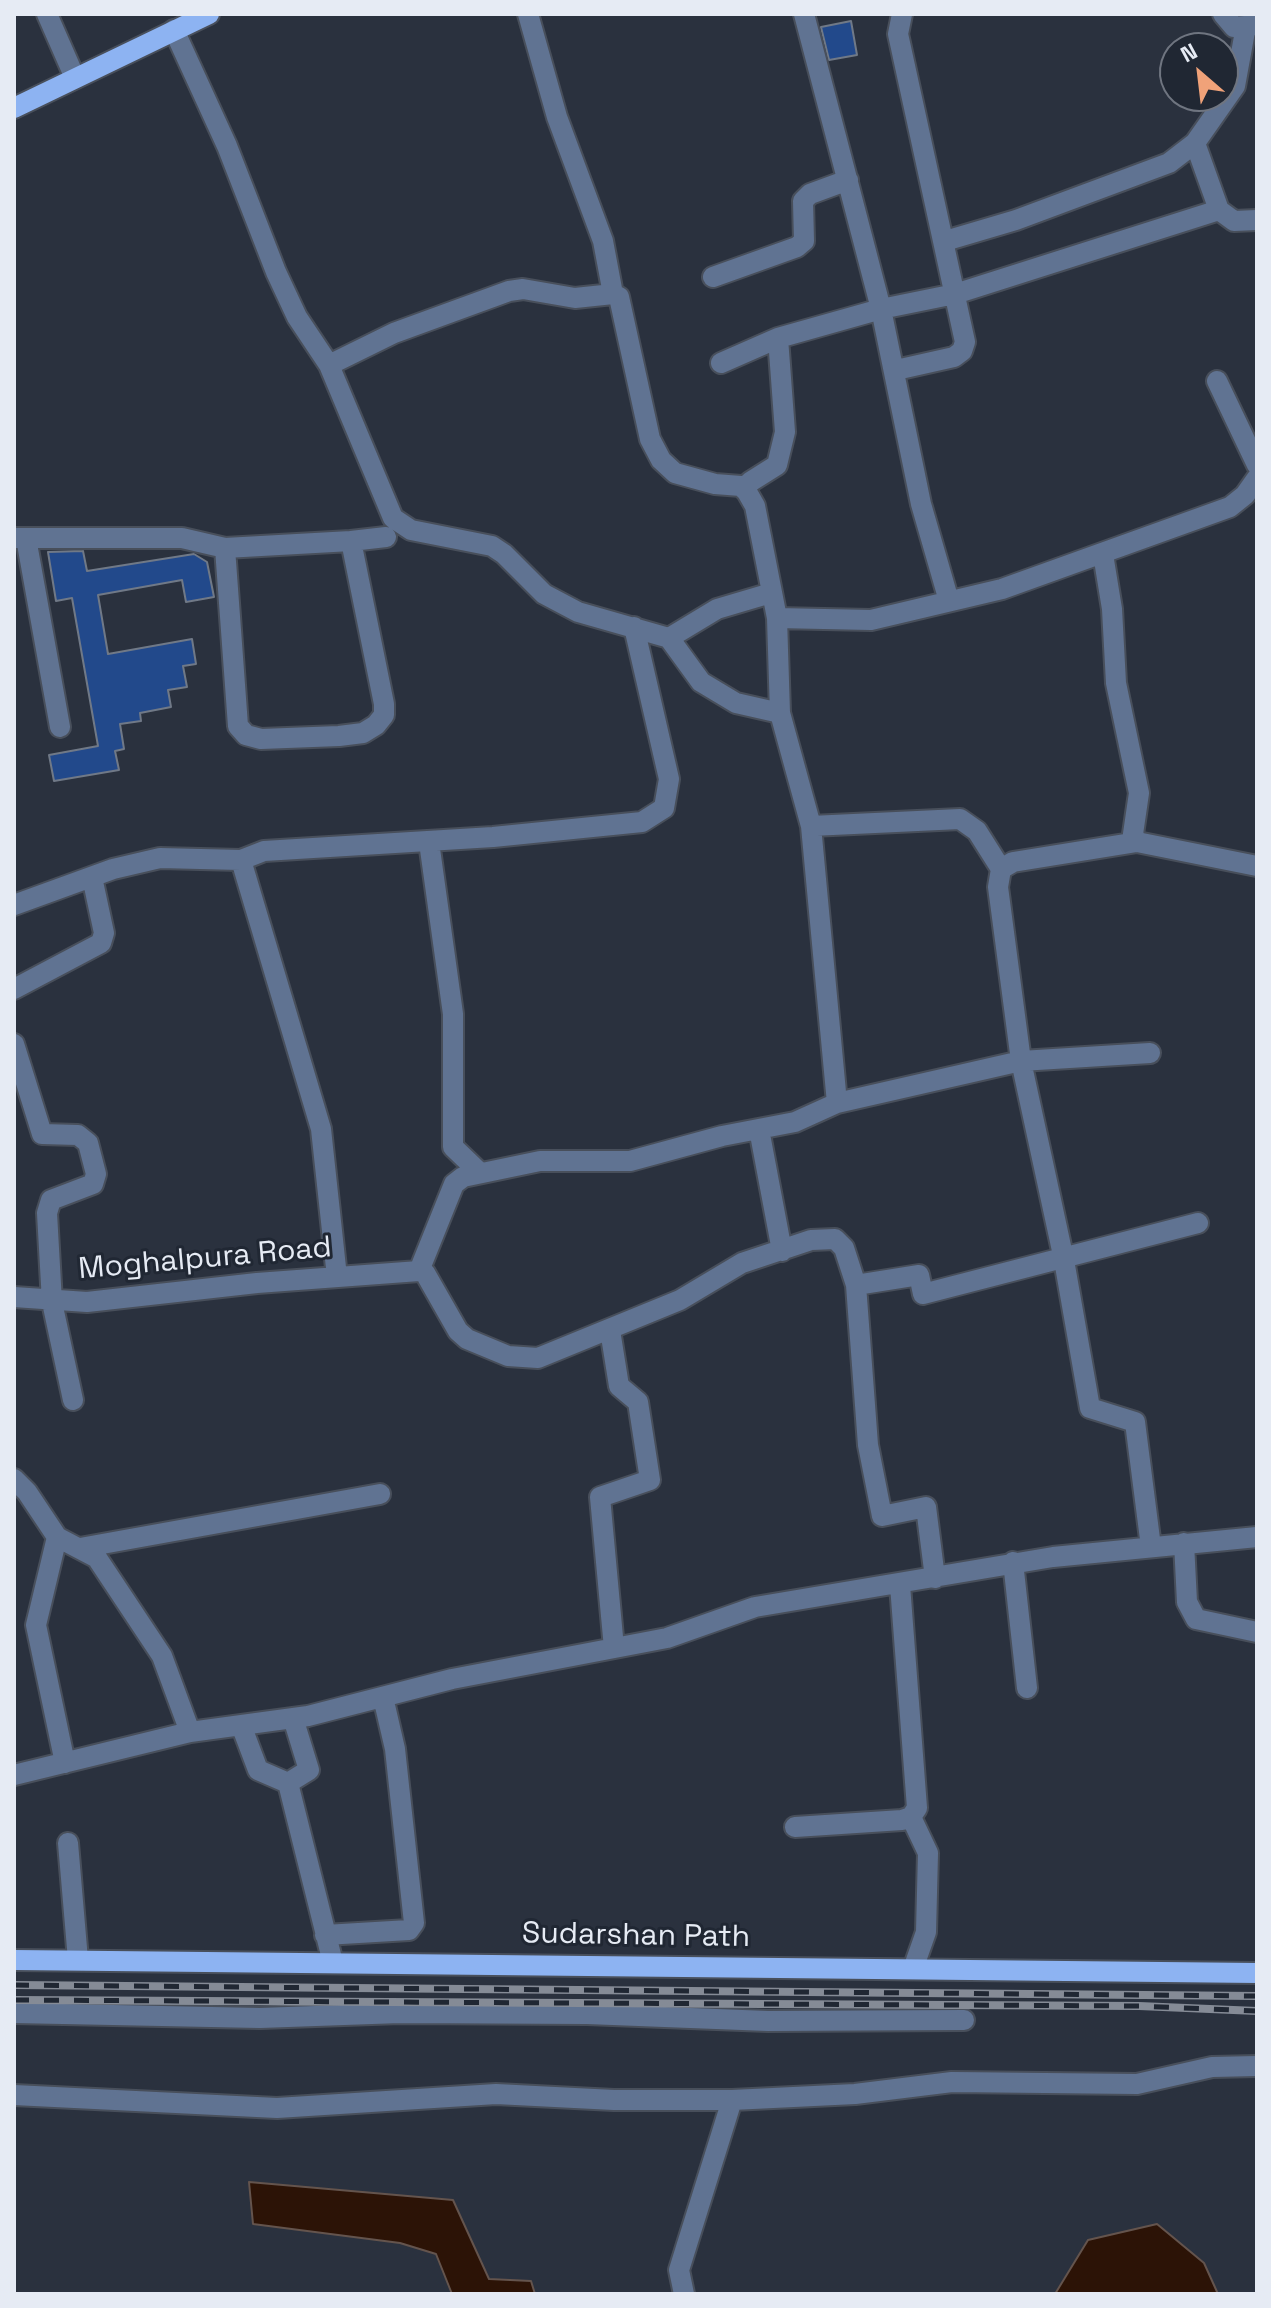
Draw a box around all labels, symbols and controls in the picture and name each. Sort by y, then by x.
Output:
north arrow [1159,32,1239,112]
text: N [1176,37,1202,68]
street label: Moghalpura Road [77,1230,333,1288]
street label: Sudarshan Path [522,1916,750,1956]

